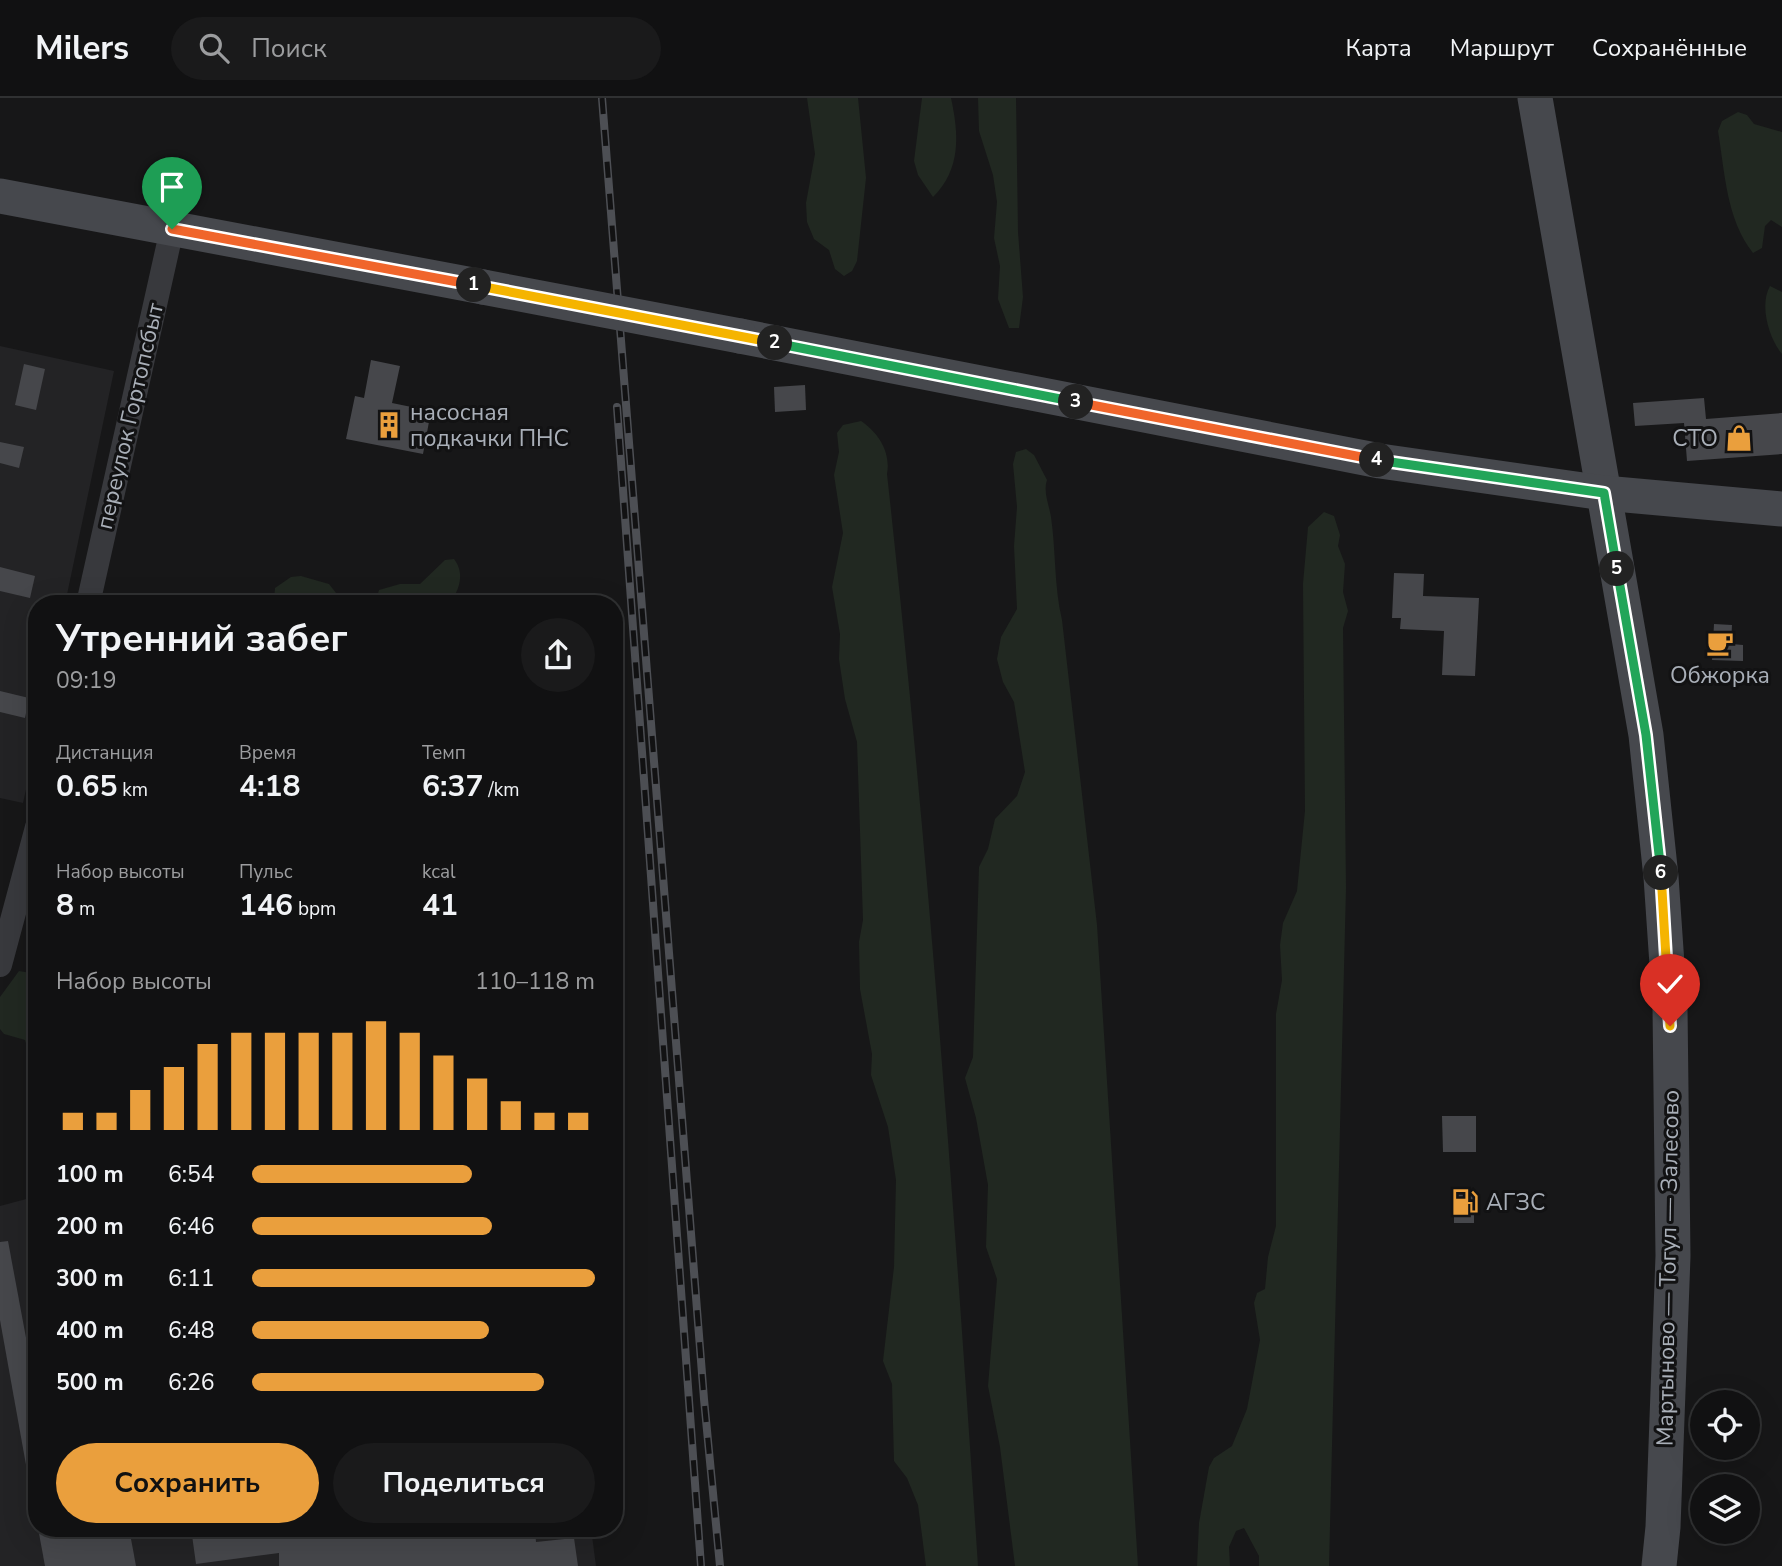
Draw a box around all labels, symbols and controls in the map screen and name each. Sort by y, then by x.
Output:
search box [171,17,661,80]
text: Milers [35,26,129,71]
icon: search [195,29,233,67]
text: Поиск [251,31,327,66]
text: Карта [1346,32,1412,64]
text: Маршрут [1450,32,1554,64]
text: Сохранённые [1592,32,1747,64]
pin [142,157,202,229]
icon: arrive [153,168,191,206]
pin: 1 [456,268,491,302]
text: 1 [468,271,479,297]
street label: переулок Гортопсбыт [89,299,171,532]
pin: 2 [758,326,792,360]
text: 2 [769,329,780,355]
pin: 3 [1058,384,1094,420]
text: 3 [1070,388,1081,414]
place label: насосная подкачки ПНС [410,397,569,454]
building icon: насосная подкачки ПНС [374,410,404,440]
place label: СТО [1672,423,1718,454]
shop icon: СТО [1724,423,1754,453]
pin: 4 [1360,442,1394,478]
text: 4 [1371,446,1382,472]
pin: 5 [1600,552,1634,587]
text: 5 [1611,555,1622,581]
text: Утренний забег [56,613,348,664]
button: share [521,618,595,692]
cafe icon: Обжорка [1705,628,1735,658]
place label: Обжорка [1670,660,1770,691]
text: 09:19 [56,665,116,696]
text: Дистанция [56,740,153,766]
text: Время [239,740,296,766]
text: Темп [422,740,466,766]
text: 0.65 [56,766,117,807]
text: 4:18 [239,766,300,807]
text: 6:37 [422,766,483,807]
text: km [117,777,148,803]
text: /km [483,777,519,803]
pin: 6 [1644,856,1678,890]
text: Набор высоты [56,859,185,885]
text: Пульс [239,859,293,885]
text: kcal [422,859,456,885]
text: 6 [1655,859,1666,885]
text: 8 [56,885,74,926]
text: 146 [239,885,293,926]
text: 41 [422,885,458,926]
text: m [74,896,95,922]
text: bpm [293,896,336,922]
pin [1640,954,1700,1026]
icon: check [1651,965,1689,1003]
text: Набор высоты [56,966,212,997]
text: 110–118 m [475,966,595,997]
street label: Мартыново — Тогул — Залесово [1649,1090,1687,1446]
text: 100 m [56,1159,124,1190]
text: 6:54 [168,1159,215,1190]
fuel station icon: АГЗС [1450,1187,1480,1217]
place label: АГЗС [1486,1187,1545,1218]
text: 200 m [56,1211,124,1242]
text: 6:46 [168,1211,215,1242]
text: 300 m [56,1263,124,1294]
text: 6:11 [168,1263,215,1294]
text: 400 m [56,1315,124,1346]
text: 6:48 [168,1315,215,1346]
text: 500 m [56,1367,124,1398]
text: 6:26 [168,1367,215,1398]
map controls [1690,1390,1760,1544]
button: locate [1690,1390,1760,1460]
button: Сохранить [56,1443,319,1523]
button: Поделиться [333,1443,595,1523]
button: layers [1690,1474,1760,1544]

